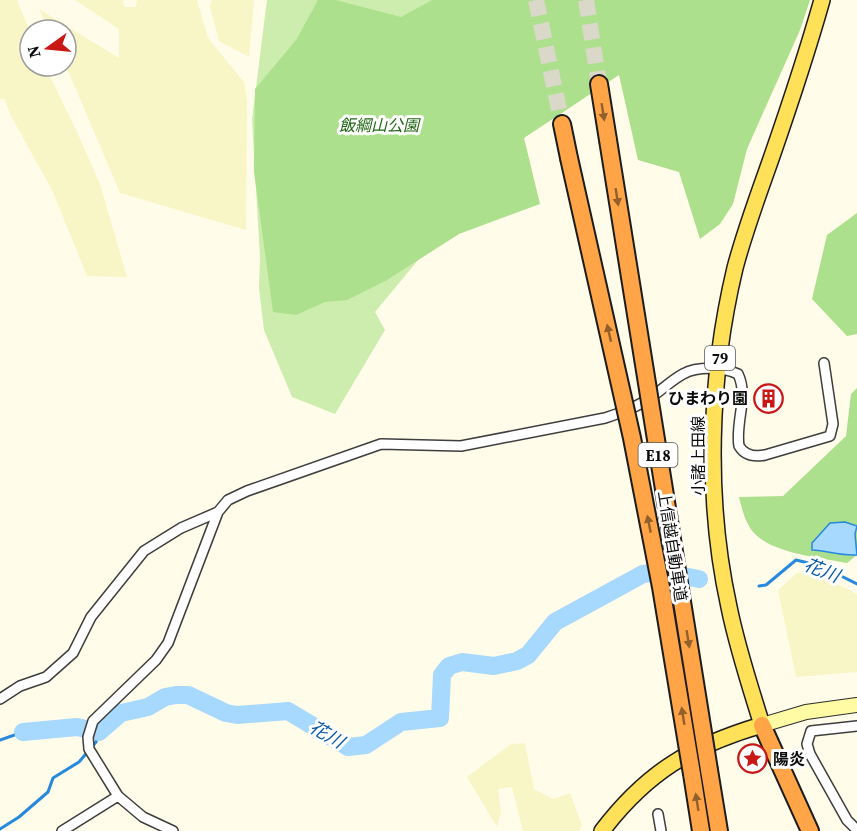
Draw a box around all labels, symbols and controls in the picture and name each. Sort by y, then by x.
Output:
north arrow [18,18,78,78]
text: N [21,43,46,60]
one-way arrow [599,102,608,121]
park label: 飯綱山公園 [339,114,421,136]
one-way arrow [613,188,622,207]
one-way arrow [604,324,614,342]
road number: 79 [705,346,735,370]
building icon: ひまわり園 [753,382,785,414]
place label: ひまわり園 [668,387,748,409]
street label: 小諸上田線 [687,416,709,496]
road number: E18 [638,443,678,467]
street label: 上信越自動車道 [653,489,693,603]
one-way arrow [644,514,653,533]
water label: 花川 [801,552,845,589]
one-way arrow [684,629,693,648]
one-way arrow [678,706,687,725]
water label: 花川 [305,714,351,755]
place icon: 陽炎 [736,743,768,775]
place label: 陽炎 [773,748,805,770]
one-way arrow [692,793,701,812]

